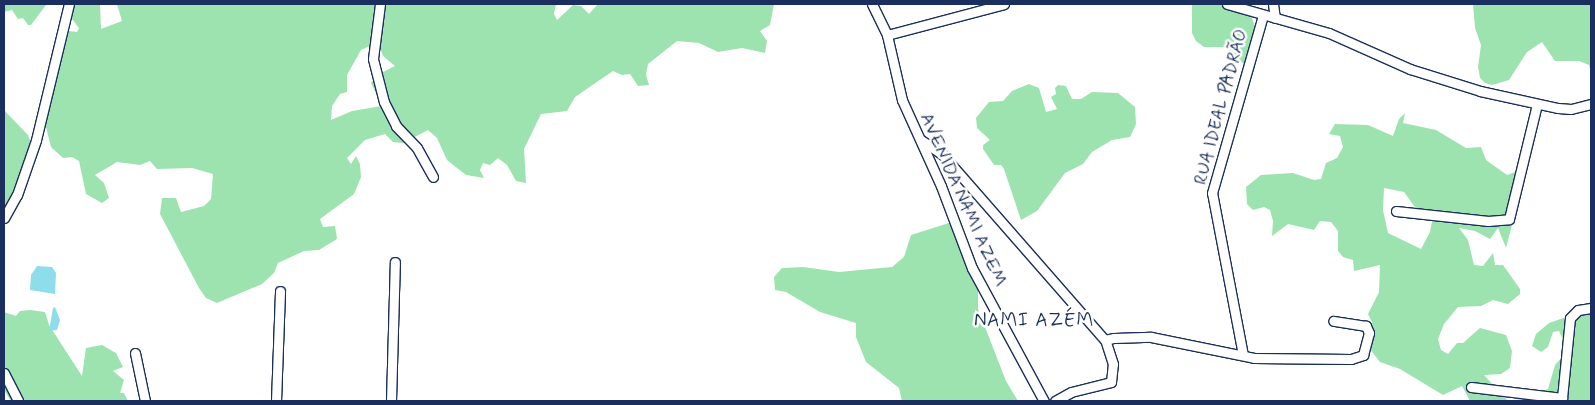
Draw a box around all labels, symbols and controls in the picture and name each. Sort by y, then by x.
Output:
street label: RUA IDEAL PADRÃO [1189,23,1253,191]
street label: AVENIDA NAMI AZEM [914,107,1012,293]
district label: NAMI AZÉM [972,310,1096,332]

